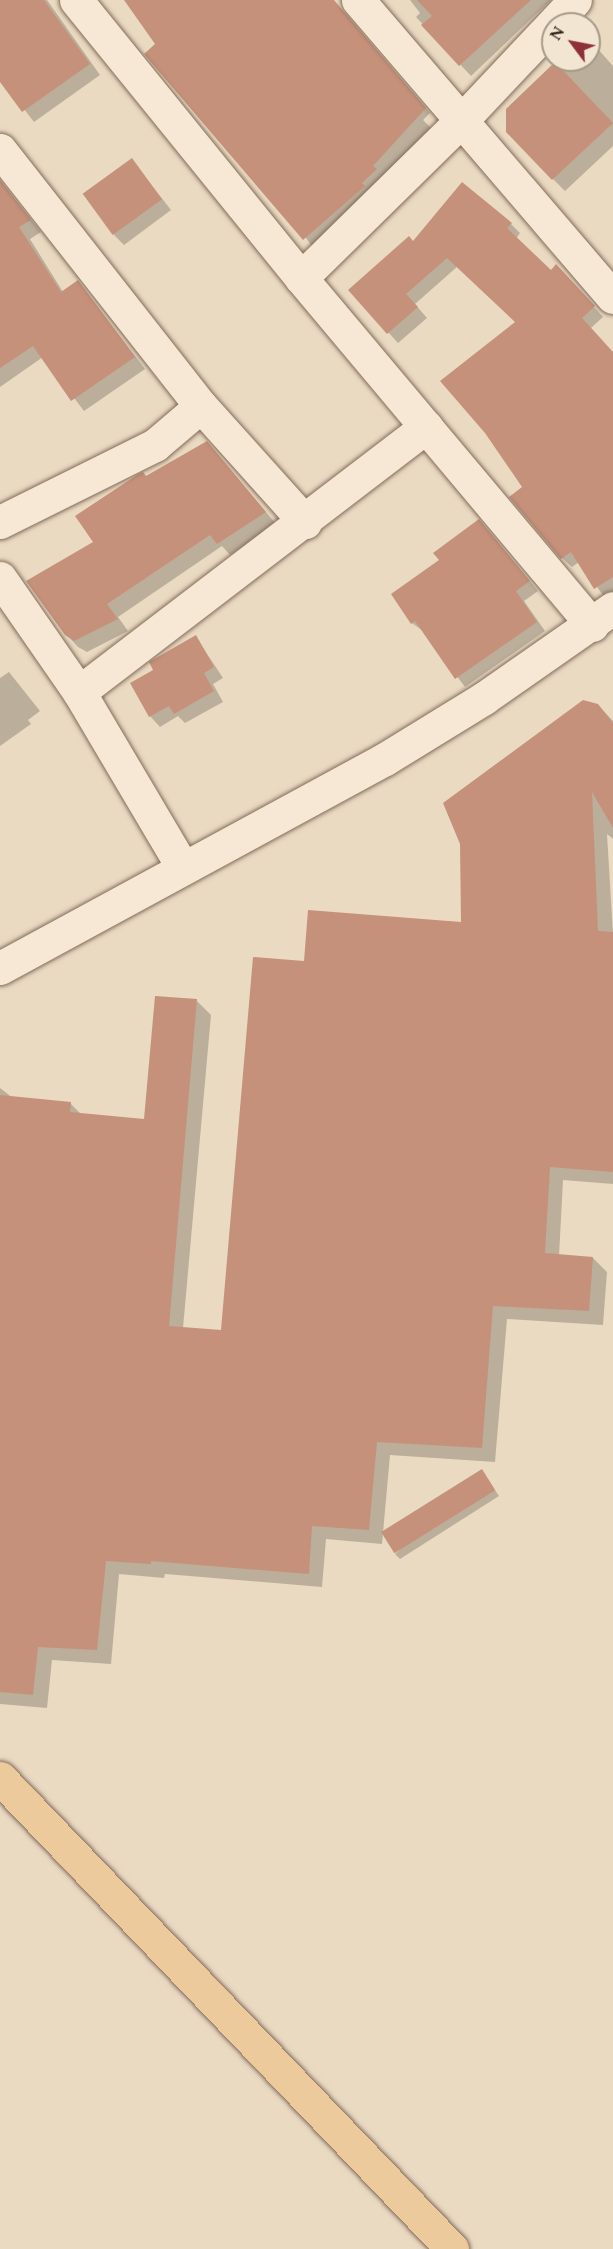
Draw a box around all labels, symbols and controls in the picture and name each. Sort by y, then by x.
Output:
north arrow [541,12,601,72]
text: N [544,22,571,45]

